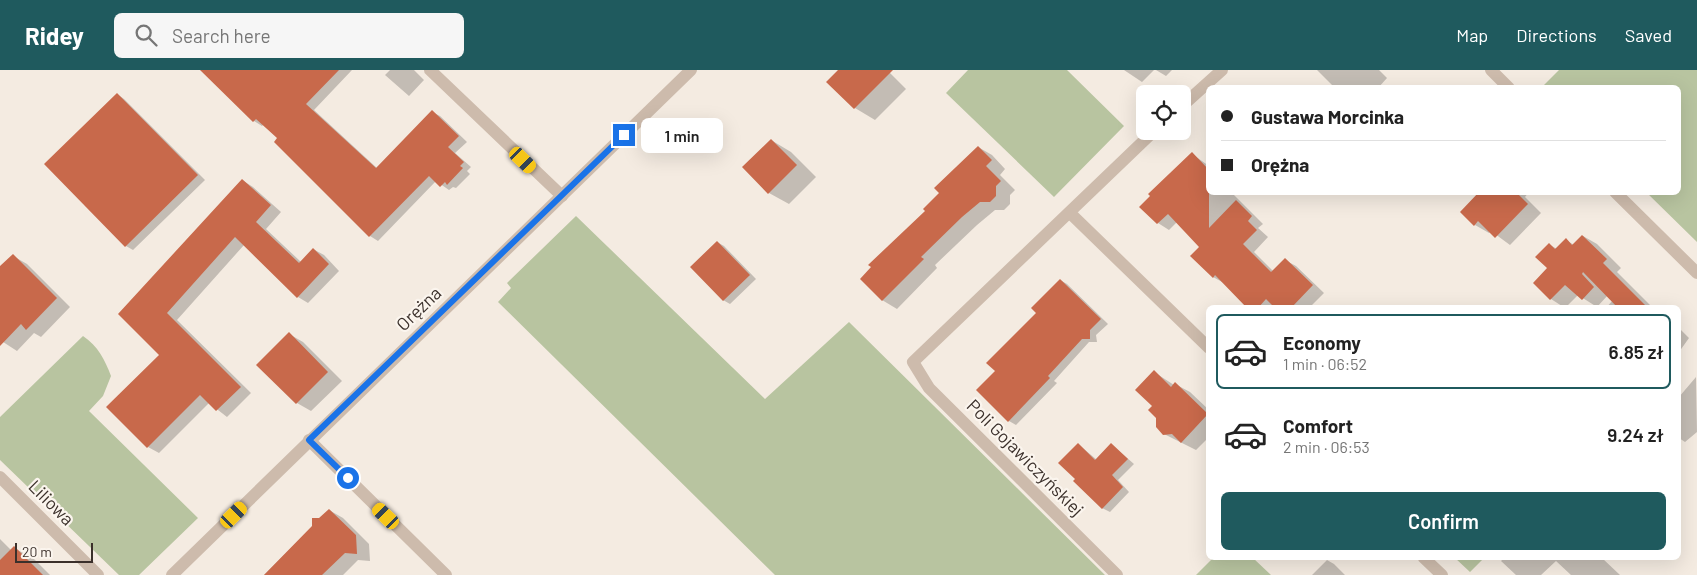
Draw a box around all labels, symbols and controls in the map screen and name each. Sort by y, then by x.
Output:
search box [114,13,464,58]
text: Ridey [25,21,84,50]
icon: search [132,21,160,49]
text: Search here [172,24,271,47]
text: Map [1456,24,1488,46]
text: Directions [1516,24,1597,46]
text: Saved [1625,24,1672,46]
map controls [1136,85,1191,140]
button: locate [1136,85,1191,140]
text: Gustawa Morcinka [1251,105,1404,128]
callout: 1 min [642,118,724,152]
route end [613,124,635,146]
text: 1 min [665,126,699,145]
car [506,144,539,176]
text: Orężna [1251,153,1309,176]
street label: Orężna [391,282,445,335]
icon: car [1223,329,1268,374]
text: Economy [1283,331,1361,354]
text: 6.85 zł [1608,340,1664,363]
text: 1 min · 06:52 [1283,354,1367,373]
street label: Poli Gojawiczyńskiej [963,394,1089,520]
icon: car [1223,412,1268,457]
text: Comfort [1283,414,1353,437]
text: 9.24 zł [1607,423,1664,446]
text: 2 min · 06:53 [1283,437,1370,456]
route start [337,467,359,489]
street label: Liliowa [24,475,79,530]
button: Confirm [1221,492,1666,550]
car [218,499,249,531]
car [369,500,402,532]
scale bar [15,540,92,563]
text: 20 m [22,543,52,560]

